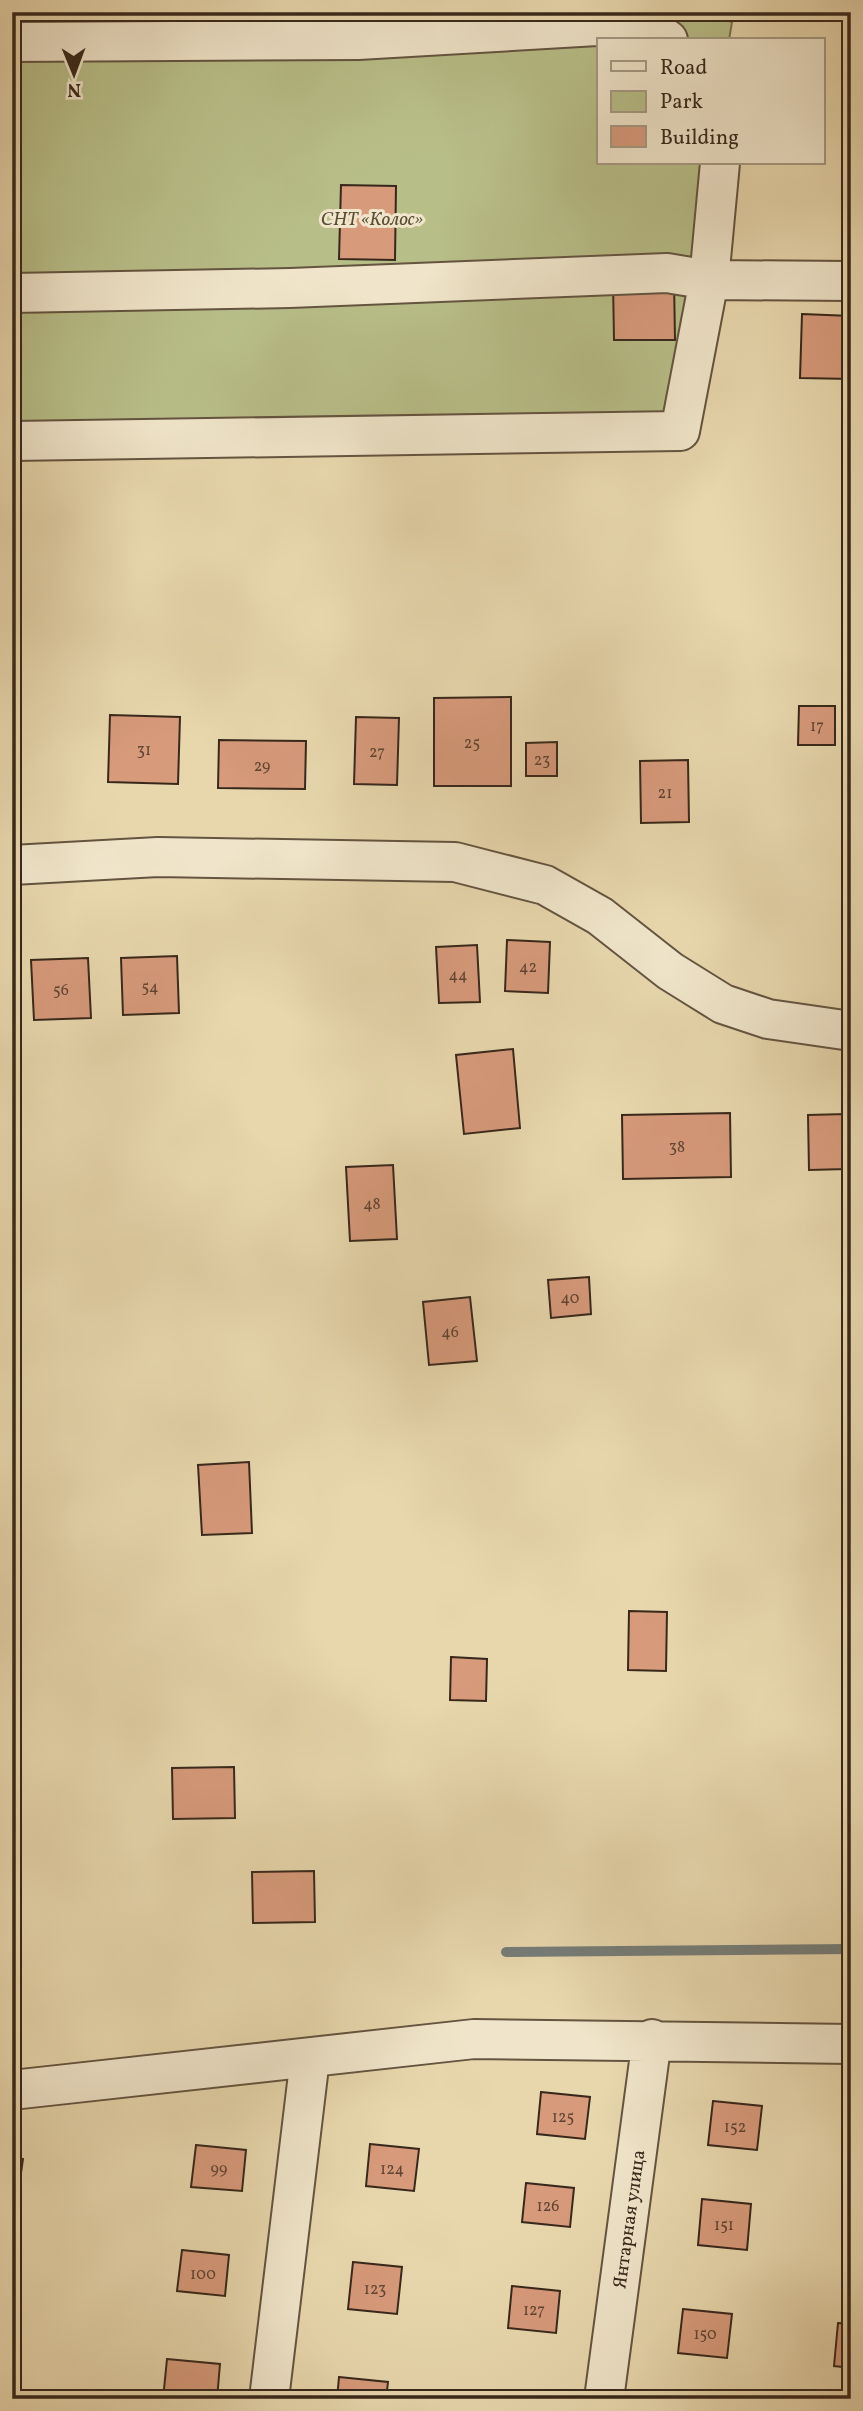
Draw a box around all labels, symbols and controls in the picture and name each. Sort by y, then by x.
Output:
north arrow [38,38,108,108]
legend [597,38,824,164]
text: Road [660,54,707,83]
text: N [67,76,81,102]
text: Park [660,88,703,117]
text: Building [660,124,739,153]
park label: СНТ «Колос» [321,207,423,233]
house number: 17 [810,716,824,738]
house number: 25 [464,733,480,755]
house number: 31 [137,740,151,762]
house number: 27 [369,742,385,764]
house number: 23 [534,750,550,772]
house number: 29 [254,756,270,778]
house number: 21 [658,783,672,805]
house number: 42 [519,957,537,979]
house number: 44 [448,965,468,987]
house number: 54 [141,977,159,999]
house number: 56 [53,980,69,1002]
house number: 38 [669,1137,685,1159]
house number: 48 [363,1194,381,1216]
house number: 40 [561,1288,579,1310]
house number: 46 [441,1322,459,1344]
house number: 125 [552,2107,574,2129]
house number: 152 [724,2117,746,2139]
street label: Янтарная улица [607,2148,653,2290]
house number: 99 [211,2159,227,2181]
house number: 124 [380,2159,404,2181]
house number: 126 [537,2196,559,2218]
house number: 151 [714,2215,734,2237]
house number: 100 [190,2264,216,2286]
house number: 123 [364,2279,386,2301]
house number: 127 [523,2300,545,2322]
house number: 150 [693,2324,717,2346]

